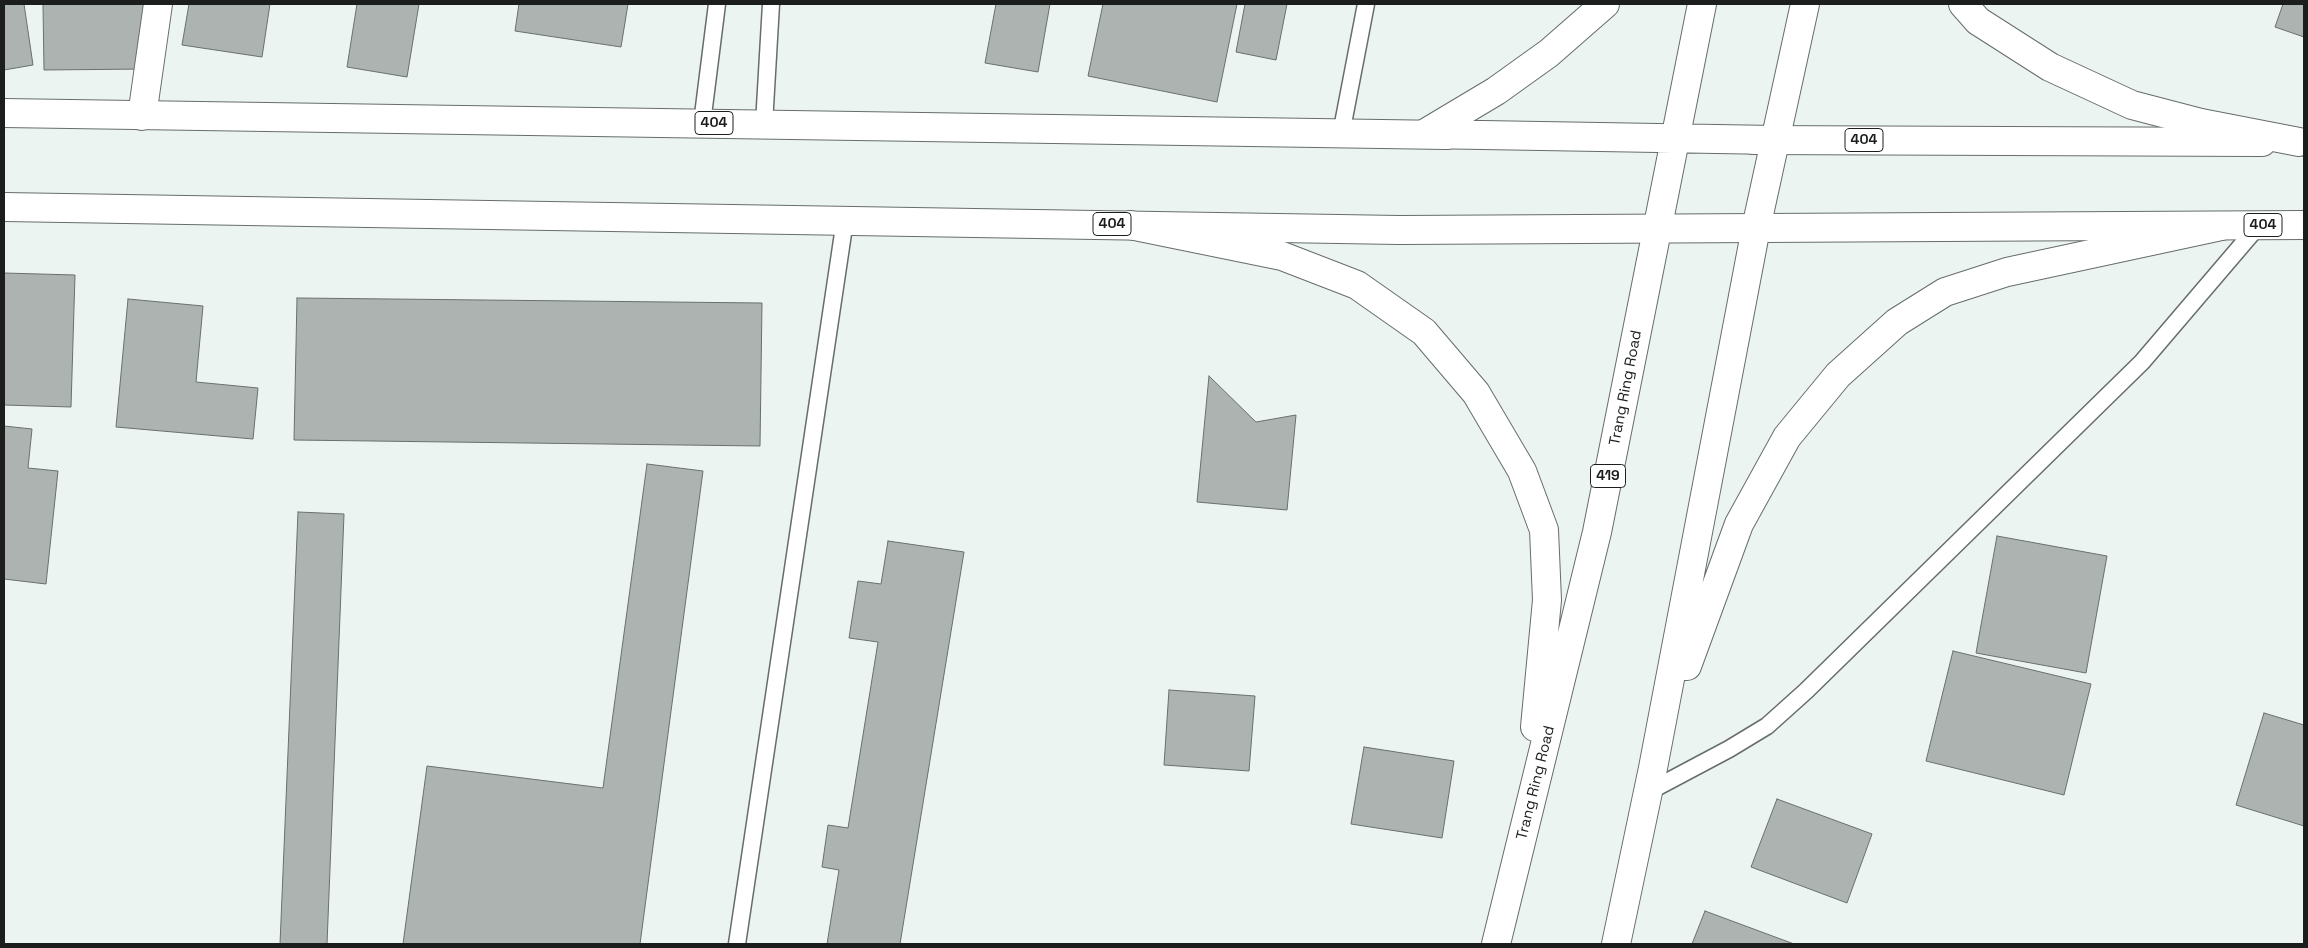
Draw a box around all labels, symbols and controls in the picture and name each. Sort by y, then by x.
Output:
road number: 404 [695,112,733,134]
road number: 404 [1845,128,1883,152]
road number: 404 [1093,212,1131,235]
road number: 404 [2244,214,2282,236]
street label: Trang Ring Road [1606,329,1646,447]
road number: 419 [1590,464,1626,488]
street label: Trang Ring Road [1513,724,1559,842]

